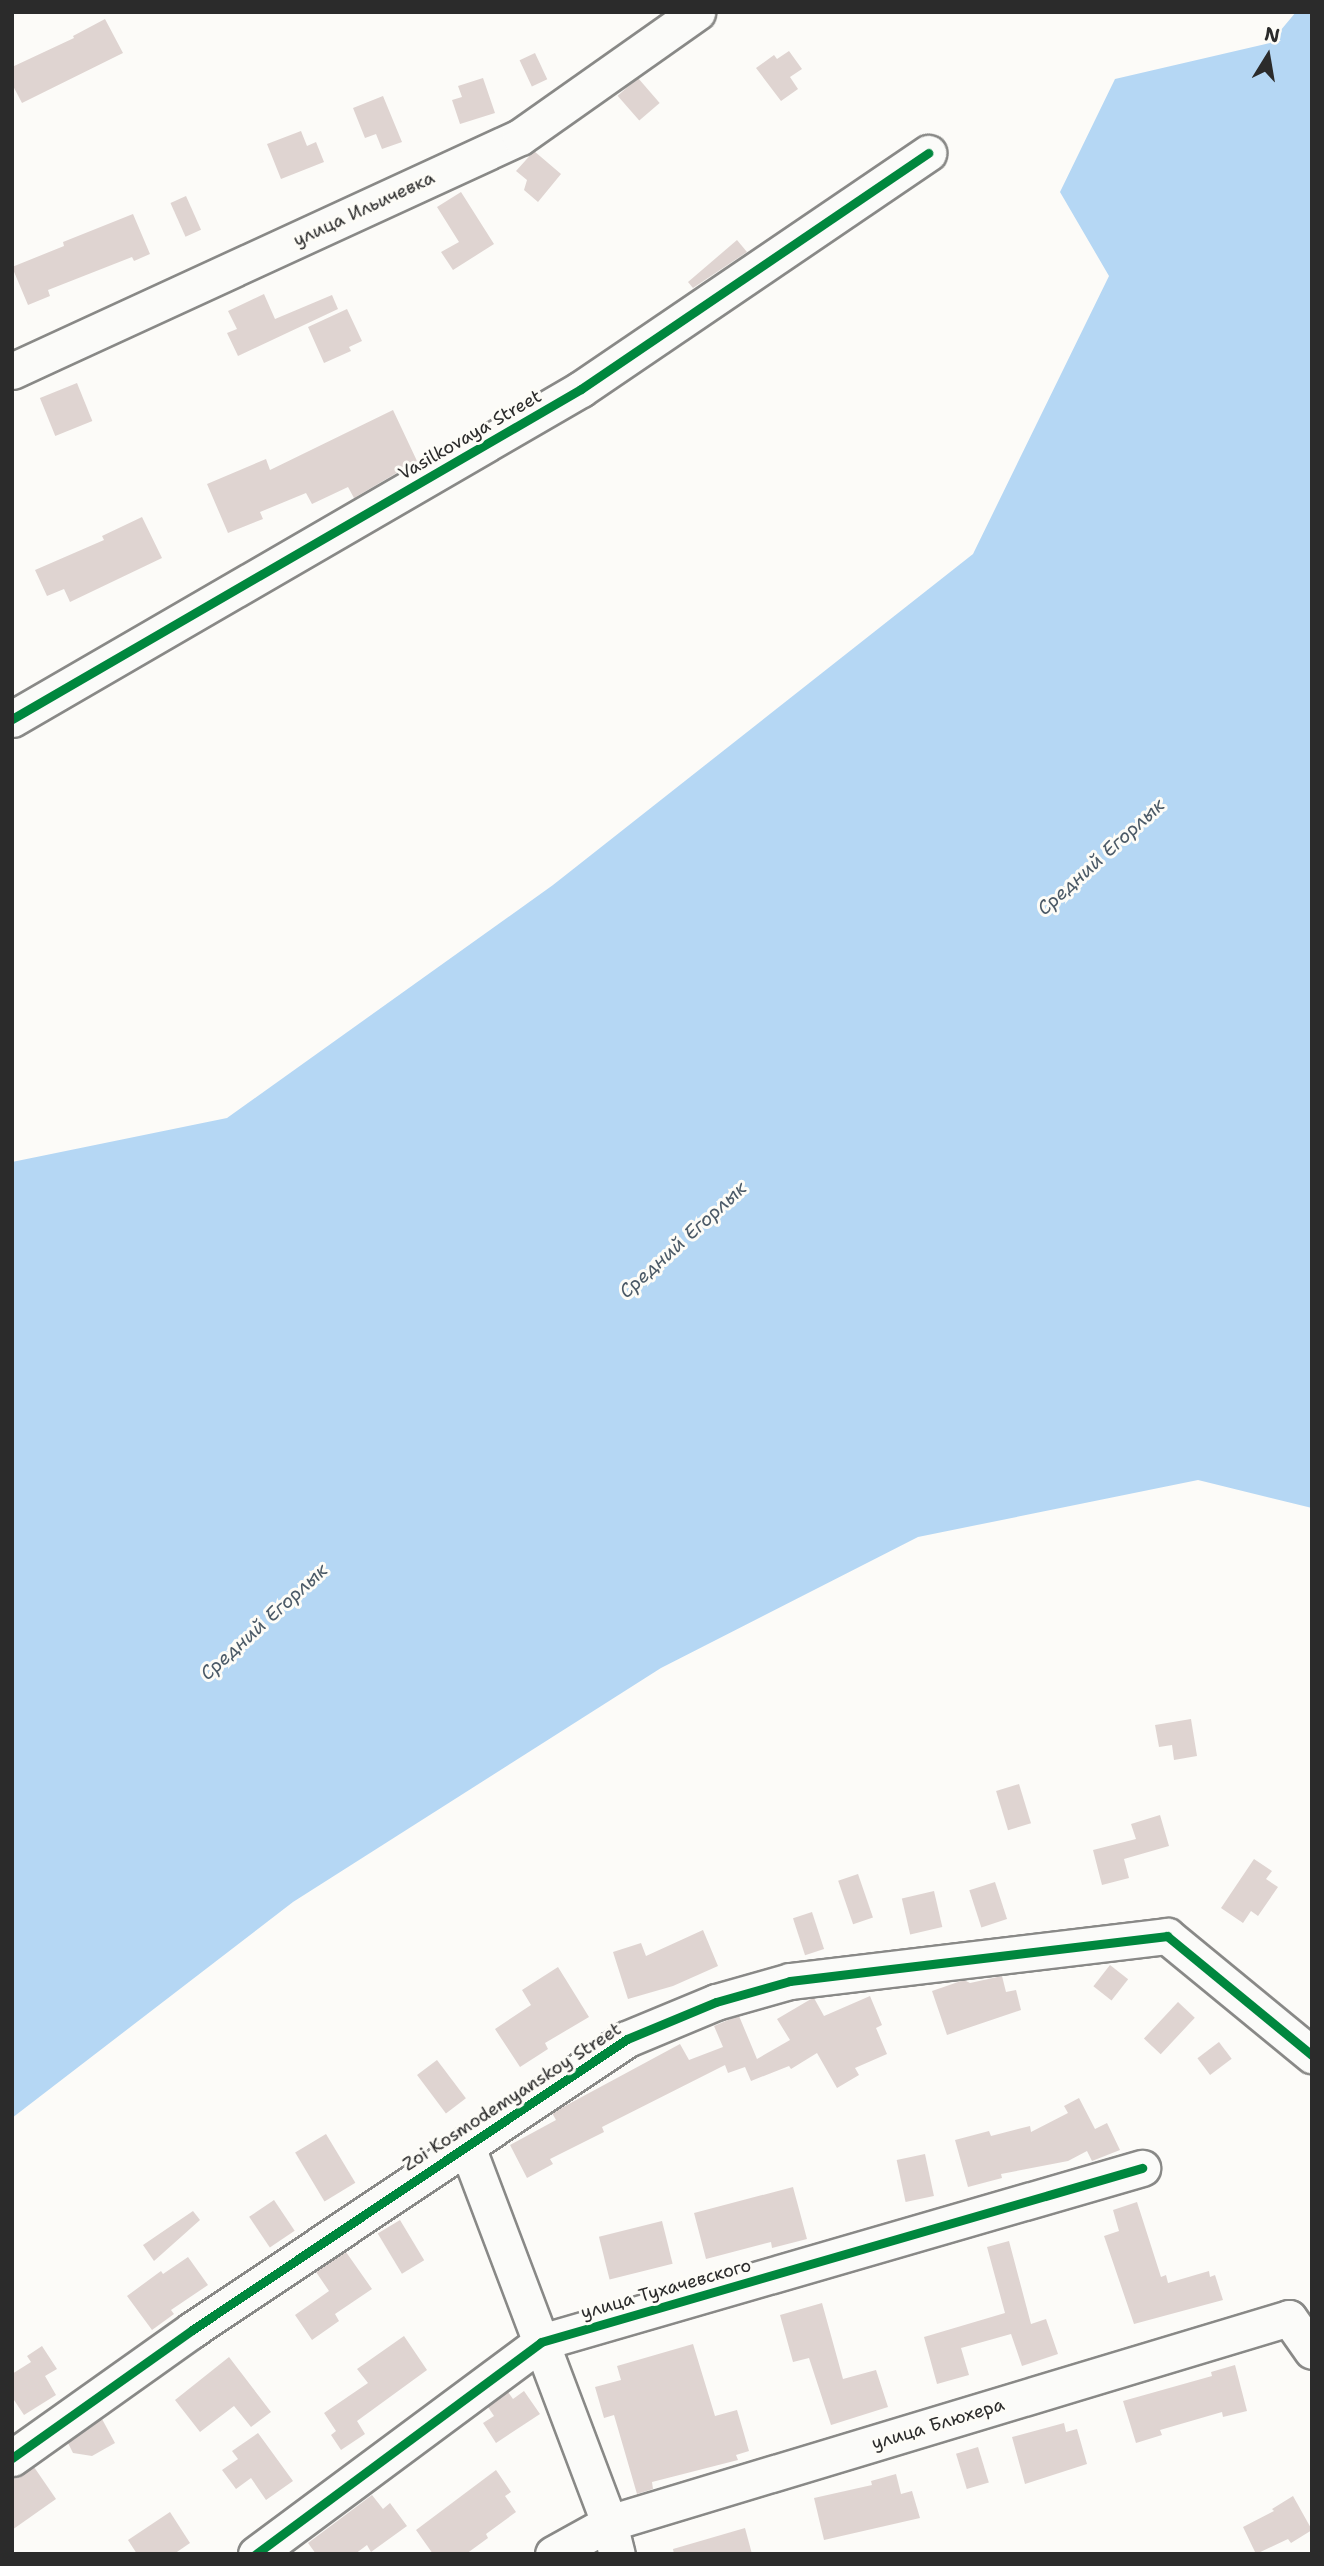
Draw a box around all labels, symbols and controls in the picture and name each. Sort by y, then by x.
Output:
north arrow [1233,21,1303,91]
text: N [1262,21,1282,49]
street label: улица Ильичевка [290,167,438,251]
street label: Vasilkovaya Street [395,385,545,485]
water label: Средний Егорлык [1033,794,1169,920]
water label: Средний Егорлык [615,1177,751,1303]
water label: Средний Егорлык [196,1559,332,1685]
street label: Zoi Kosmodemyanskoy Street [399,2018,625,2176]
street label: улица Тухачевского [578,2254,754,2324]
street label: улица Блюхера [869,2394,1007,2454]

